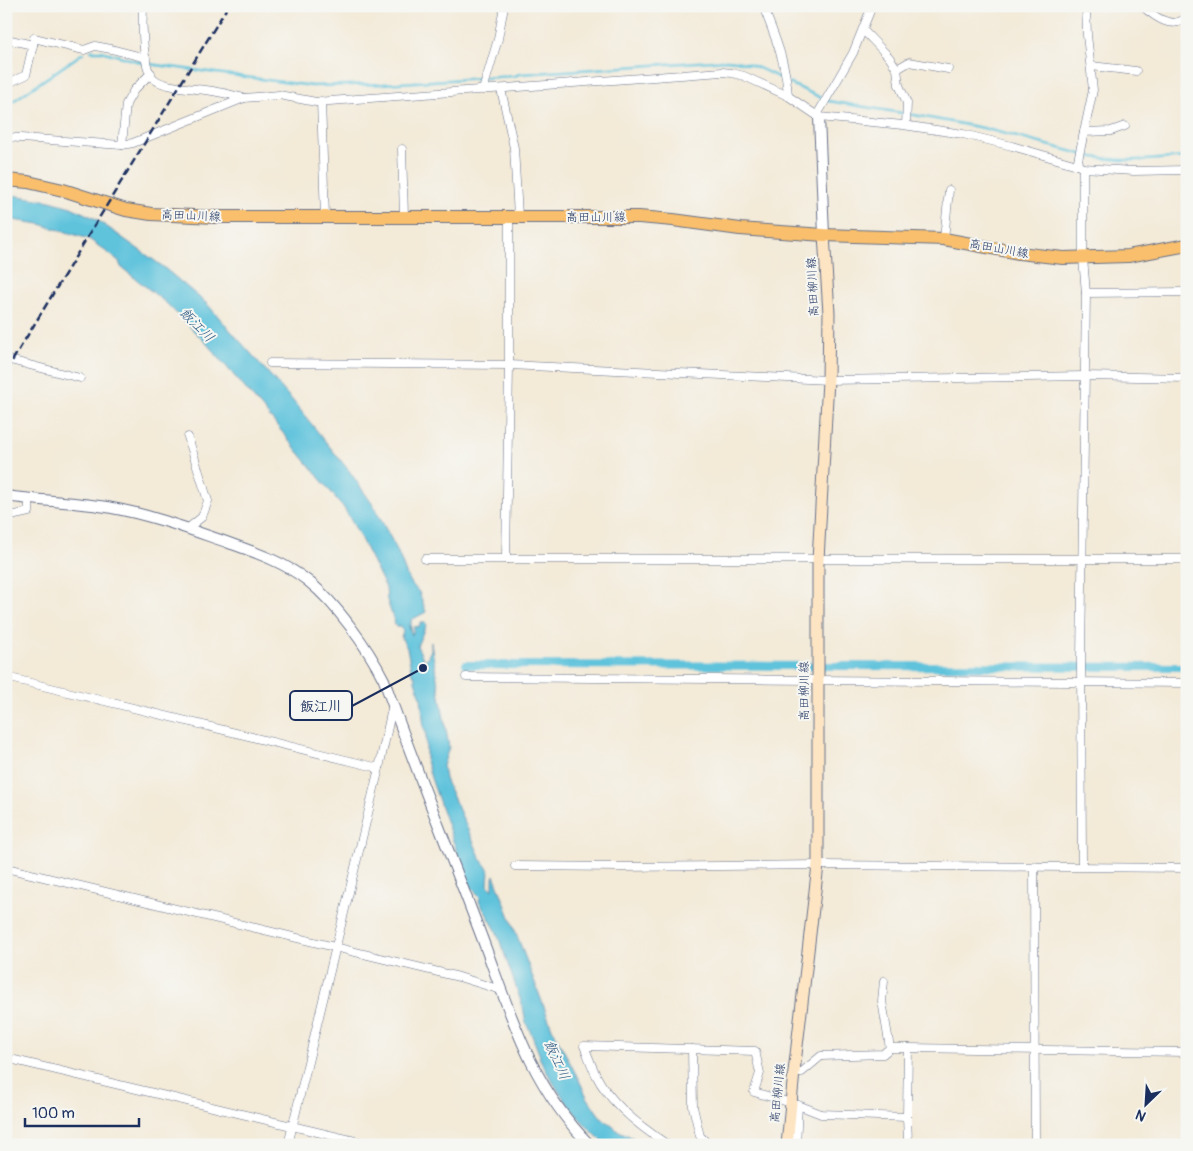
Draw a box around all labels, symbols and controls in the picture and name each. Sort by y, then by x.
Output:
street label: 高田山川線 [161,207,221,225]
street label: 高田山川線 [566,210,626,225]
street label: 高田山川線 [968,236,1030,262]
street label: 高田柳川線 [804,257,822,317]
water label: 飯江川 [176,304,218,346]
street label: 高田柳川線 [797,661,812,721]
callout: 飯江川 [290,691,352,720]
text: 飯江川 [300,698,342,715]
water label: 飯江川 [541,1037,573,1083]
street label: 高田柳川線 [767,1062,789,1124]
north arrow [1120,1078,1170,1128]
scale bar [25,1096,139,1128]
text: 100 m [32,1104,75,1123]
text: N [1133,1106,1149,1125]

